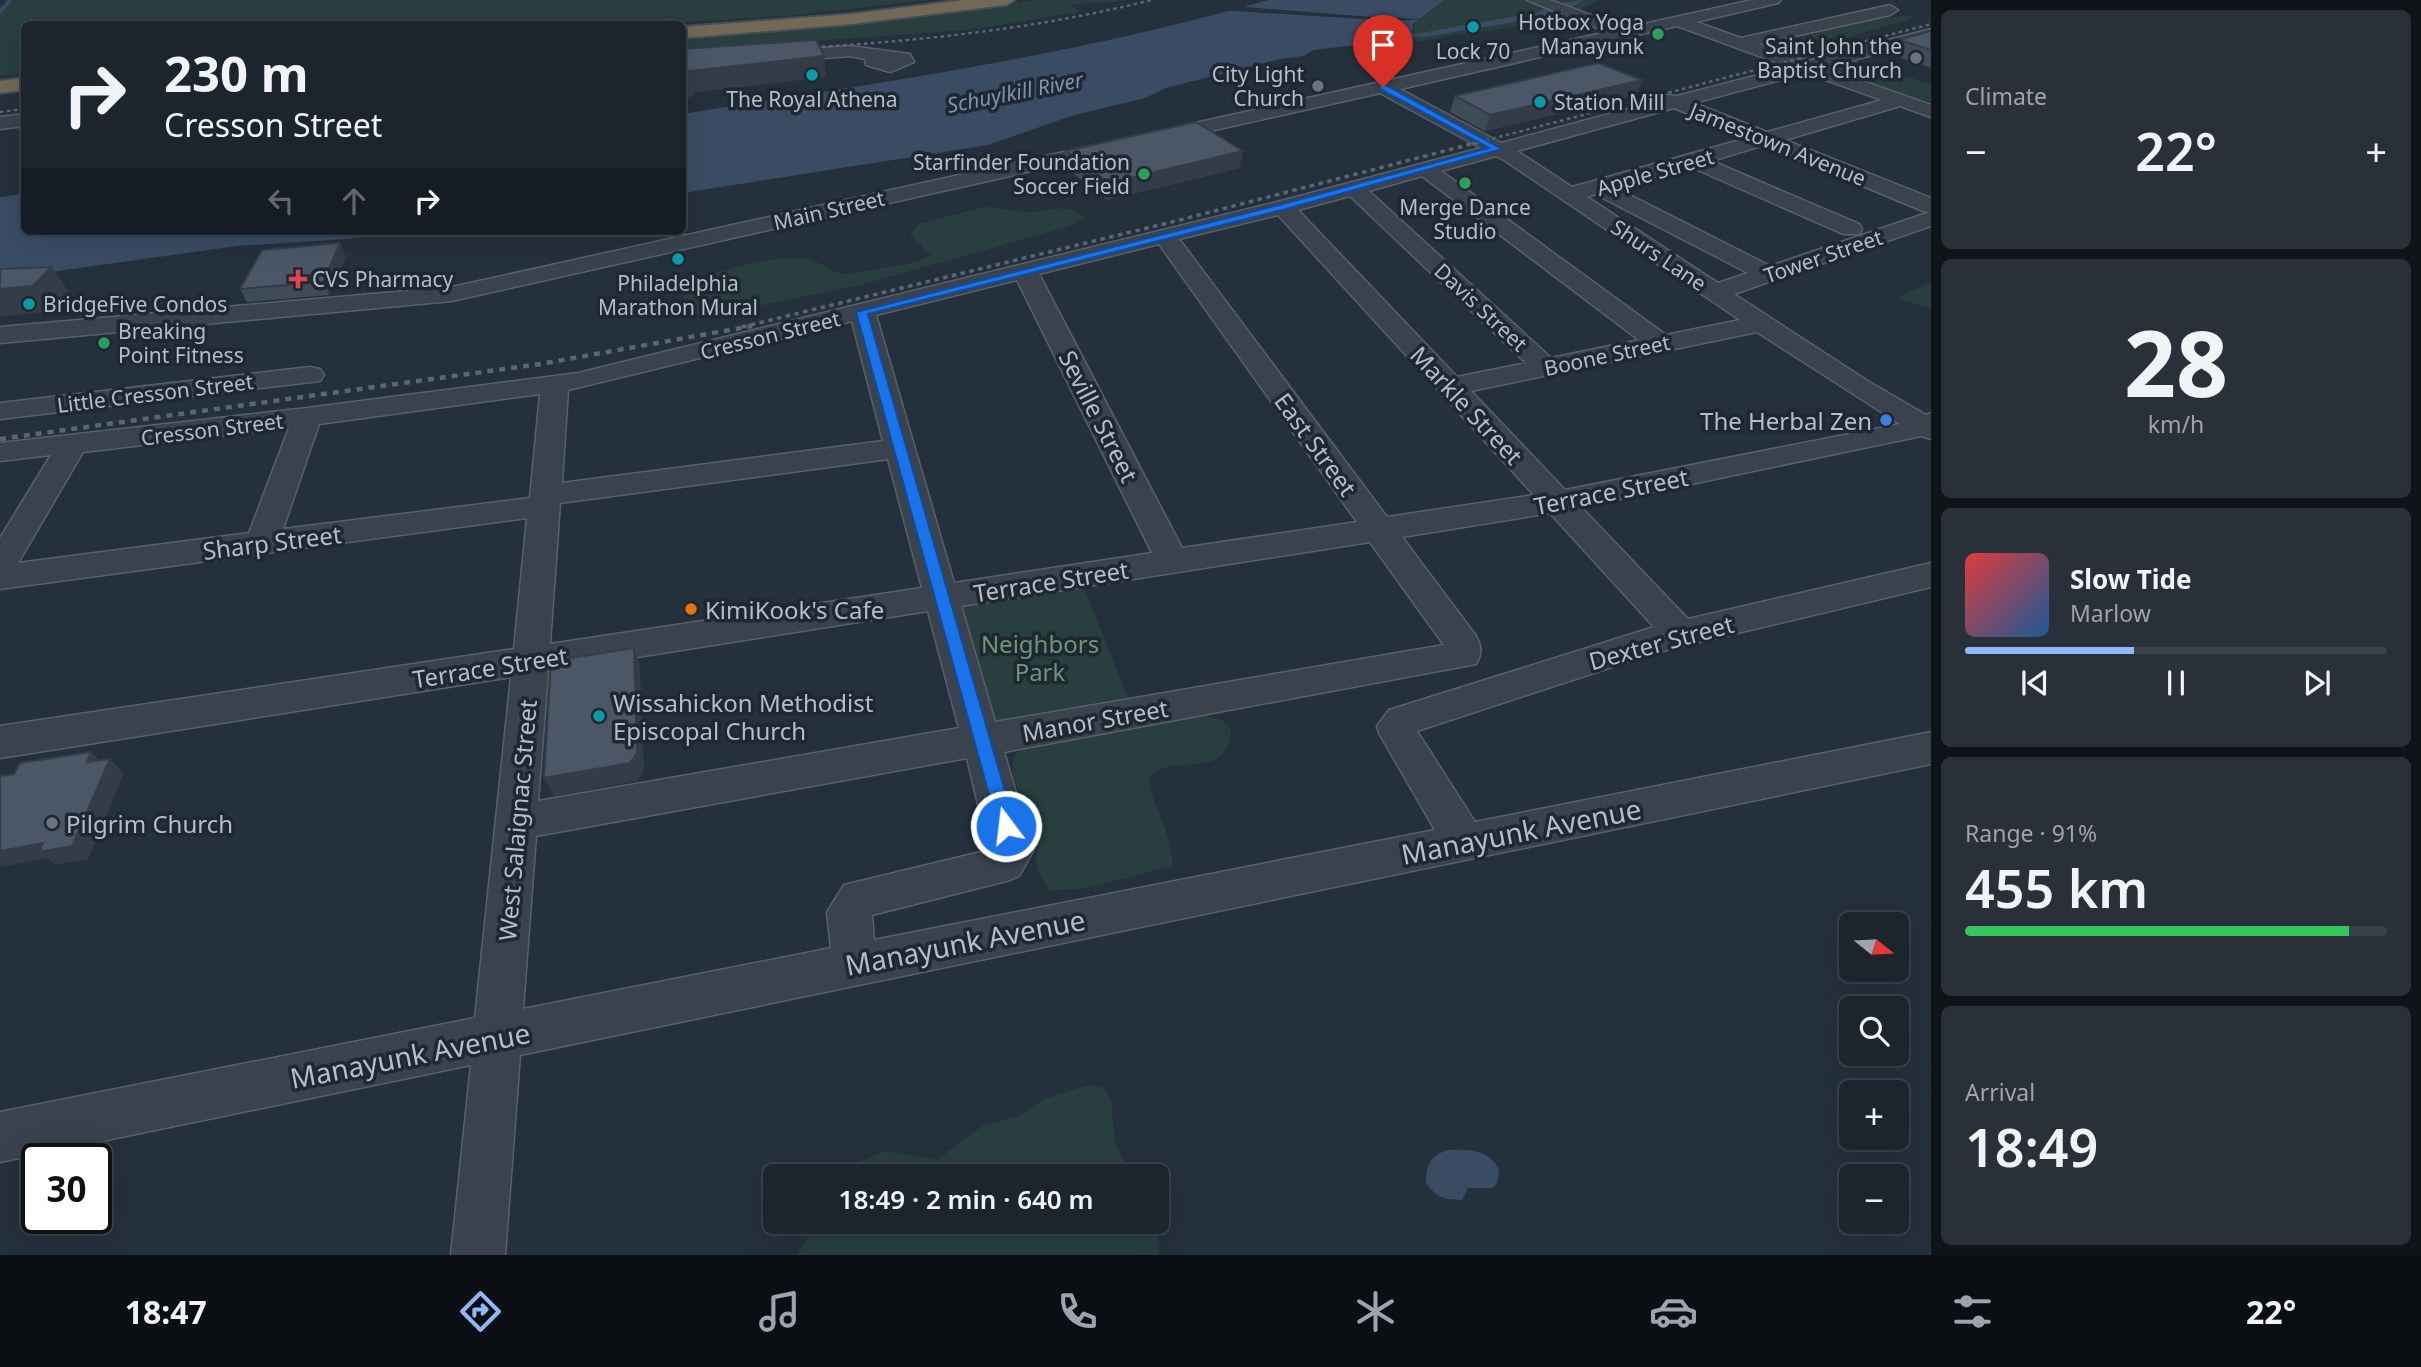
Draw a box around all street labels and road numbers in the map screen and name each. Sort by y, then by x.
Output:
street label: Jamestown Avenue [1684,95,1870,192]
street label: Apple Street [1593,142,1717,202]
street label: Main Street [771,184,888,236]
street label: Shurs Lane [1606,213,1712,297]
street label: Tower Street [1760,223,1886,289]
street label: Davis Street [1429,257,1534,358]
street label: Cresson Street [697,304,843,366]
street label: Boone Street [1541,328,1673,382]
street label: Markle Street [1403,339,1531,472]
street label: Seville Street [1052,344,1146,488]
street label: Little Cresson Street [55,367,255,419]
street label: East Street [1267,386,1365,503]
street label: Cresson Street [139,406,285,452]
street label: Terrace Street [1531,460,1691,522]
street label: Sharp Street [201,517,344,567]
street label: Terrace Street [971,552,1131,610]
street label: Dexter Street [1585,607,1737,677]
street label: Terrace Street [410,638,570,696]
street label: Manor Street [1019,691,1171,749]
street label: West Salaignac Street [490,698,544,942]
street label: Manayunk Avenue [1398,789,1644,873]
street label: Manayunk Avenue [842,900,1088,984]
street label: Manayunk Avenue [287,1013,533,1097]

